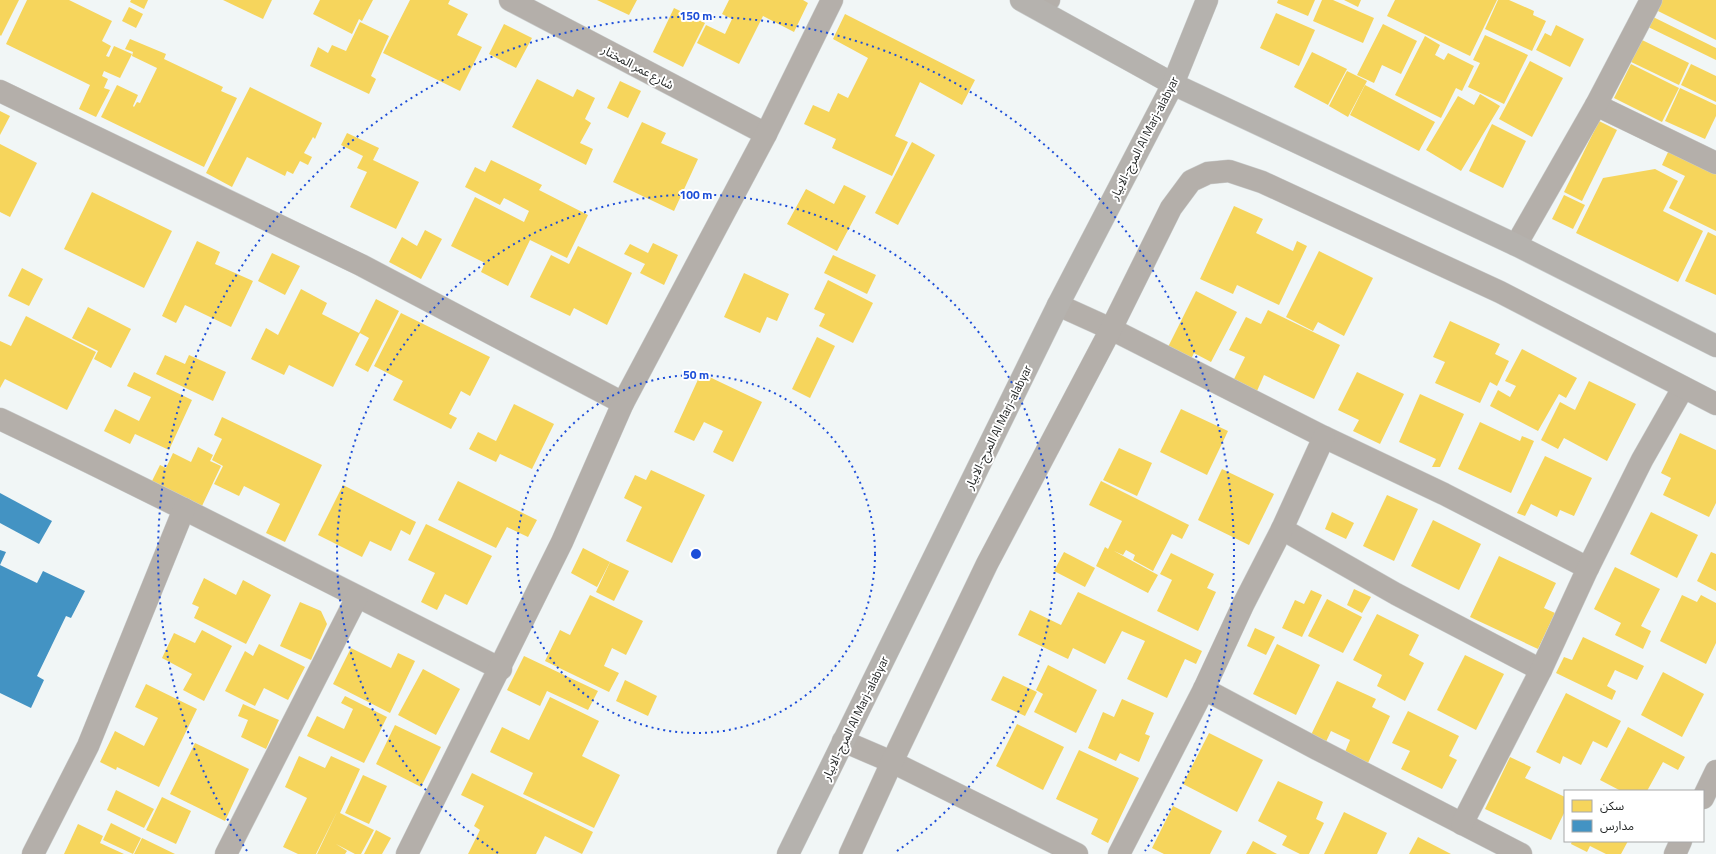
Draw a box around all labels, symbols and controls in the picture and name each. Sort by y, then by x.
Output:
text: 150 m [680,6,712,25]
street label: شارع عمر المختار [598,40,677,94]
street label: المرج-الابيار Al Marj-alabyar [1104,73,1183,204]
text: 100 m [680,185,712,204]
street label: المرج-الابيار Al Marj-alabyar [959,362,1036,493]
text: 50 m [683,365,709,384]
centre of rings [689,547,703,561]
street label: المرج-الابيار Al Marj-alabyar [816,653,893,784]
legend [1564,790,1704,842]
text: سكن [1600,796,1624,815]
text: مدارس [1600,816,1634,835]

